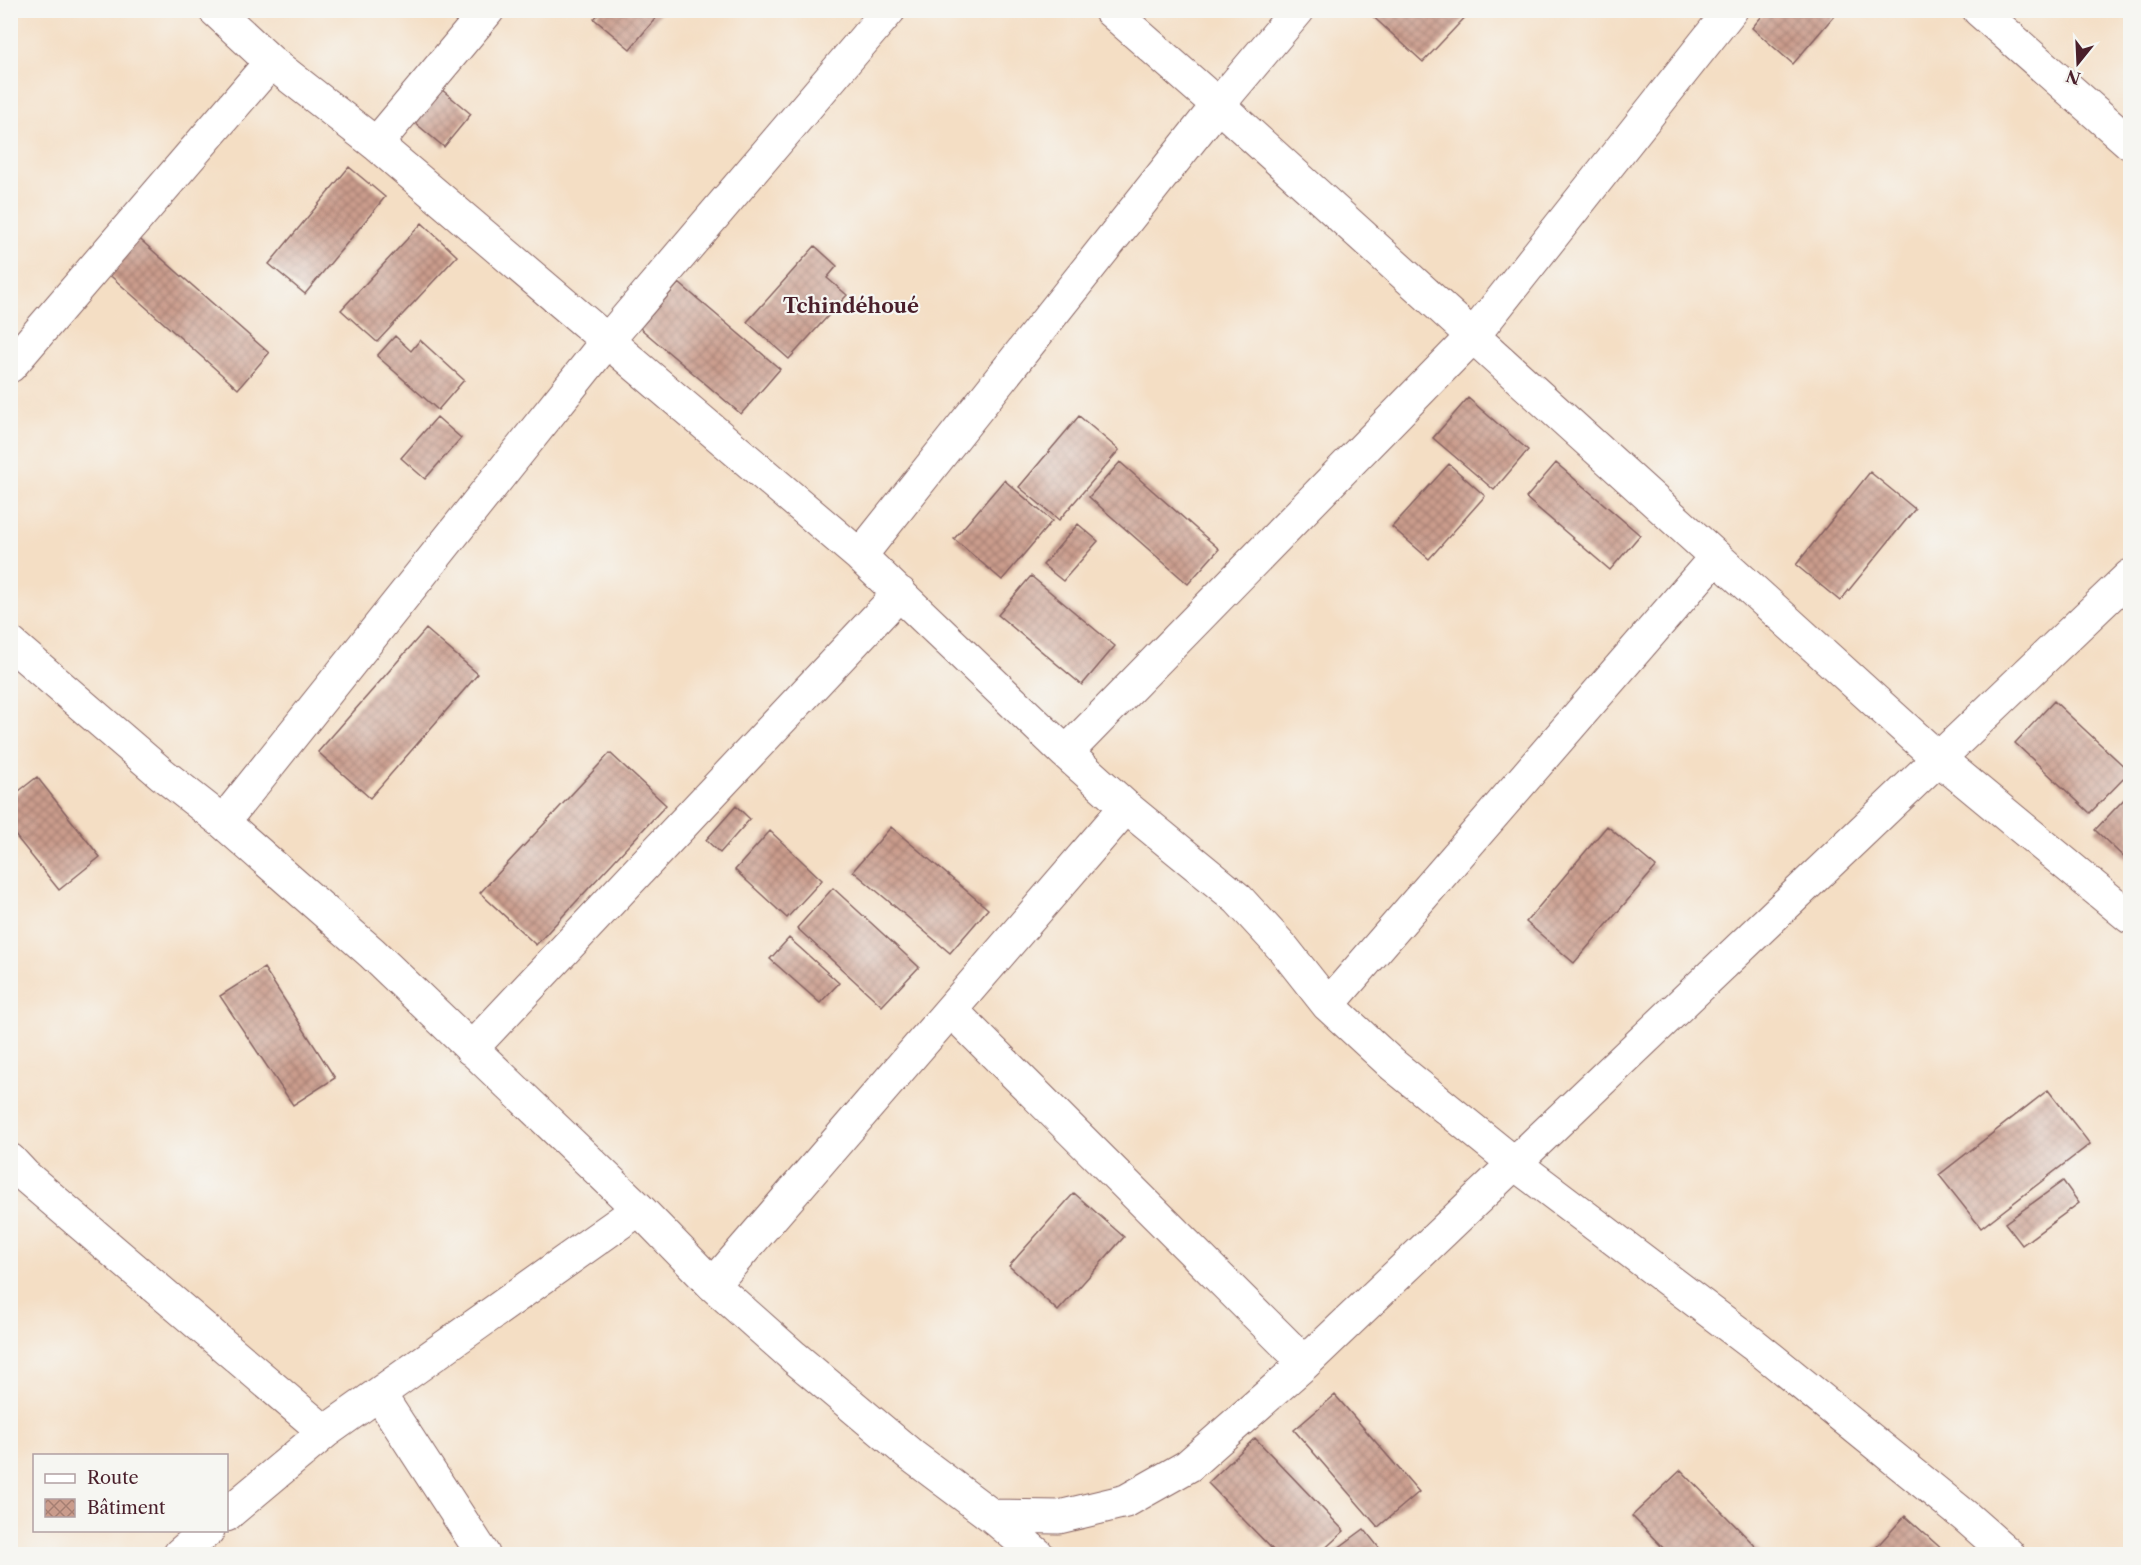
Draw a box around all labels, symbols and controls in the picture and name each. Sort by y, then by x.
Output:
north arrow [2048,33,2108,93]
text: N [2064,66,2083,89]
district label: Tchindéhoué [783,294,919,318]
legend [33,1454,228,1532]
text: Route [87,1467,139,1489]
text: Bâtiment [87,1497,166,1519]

